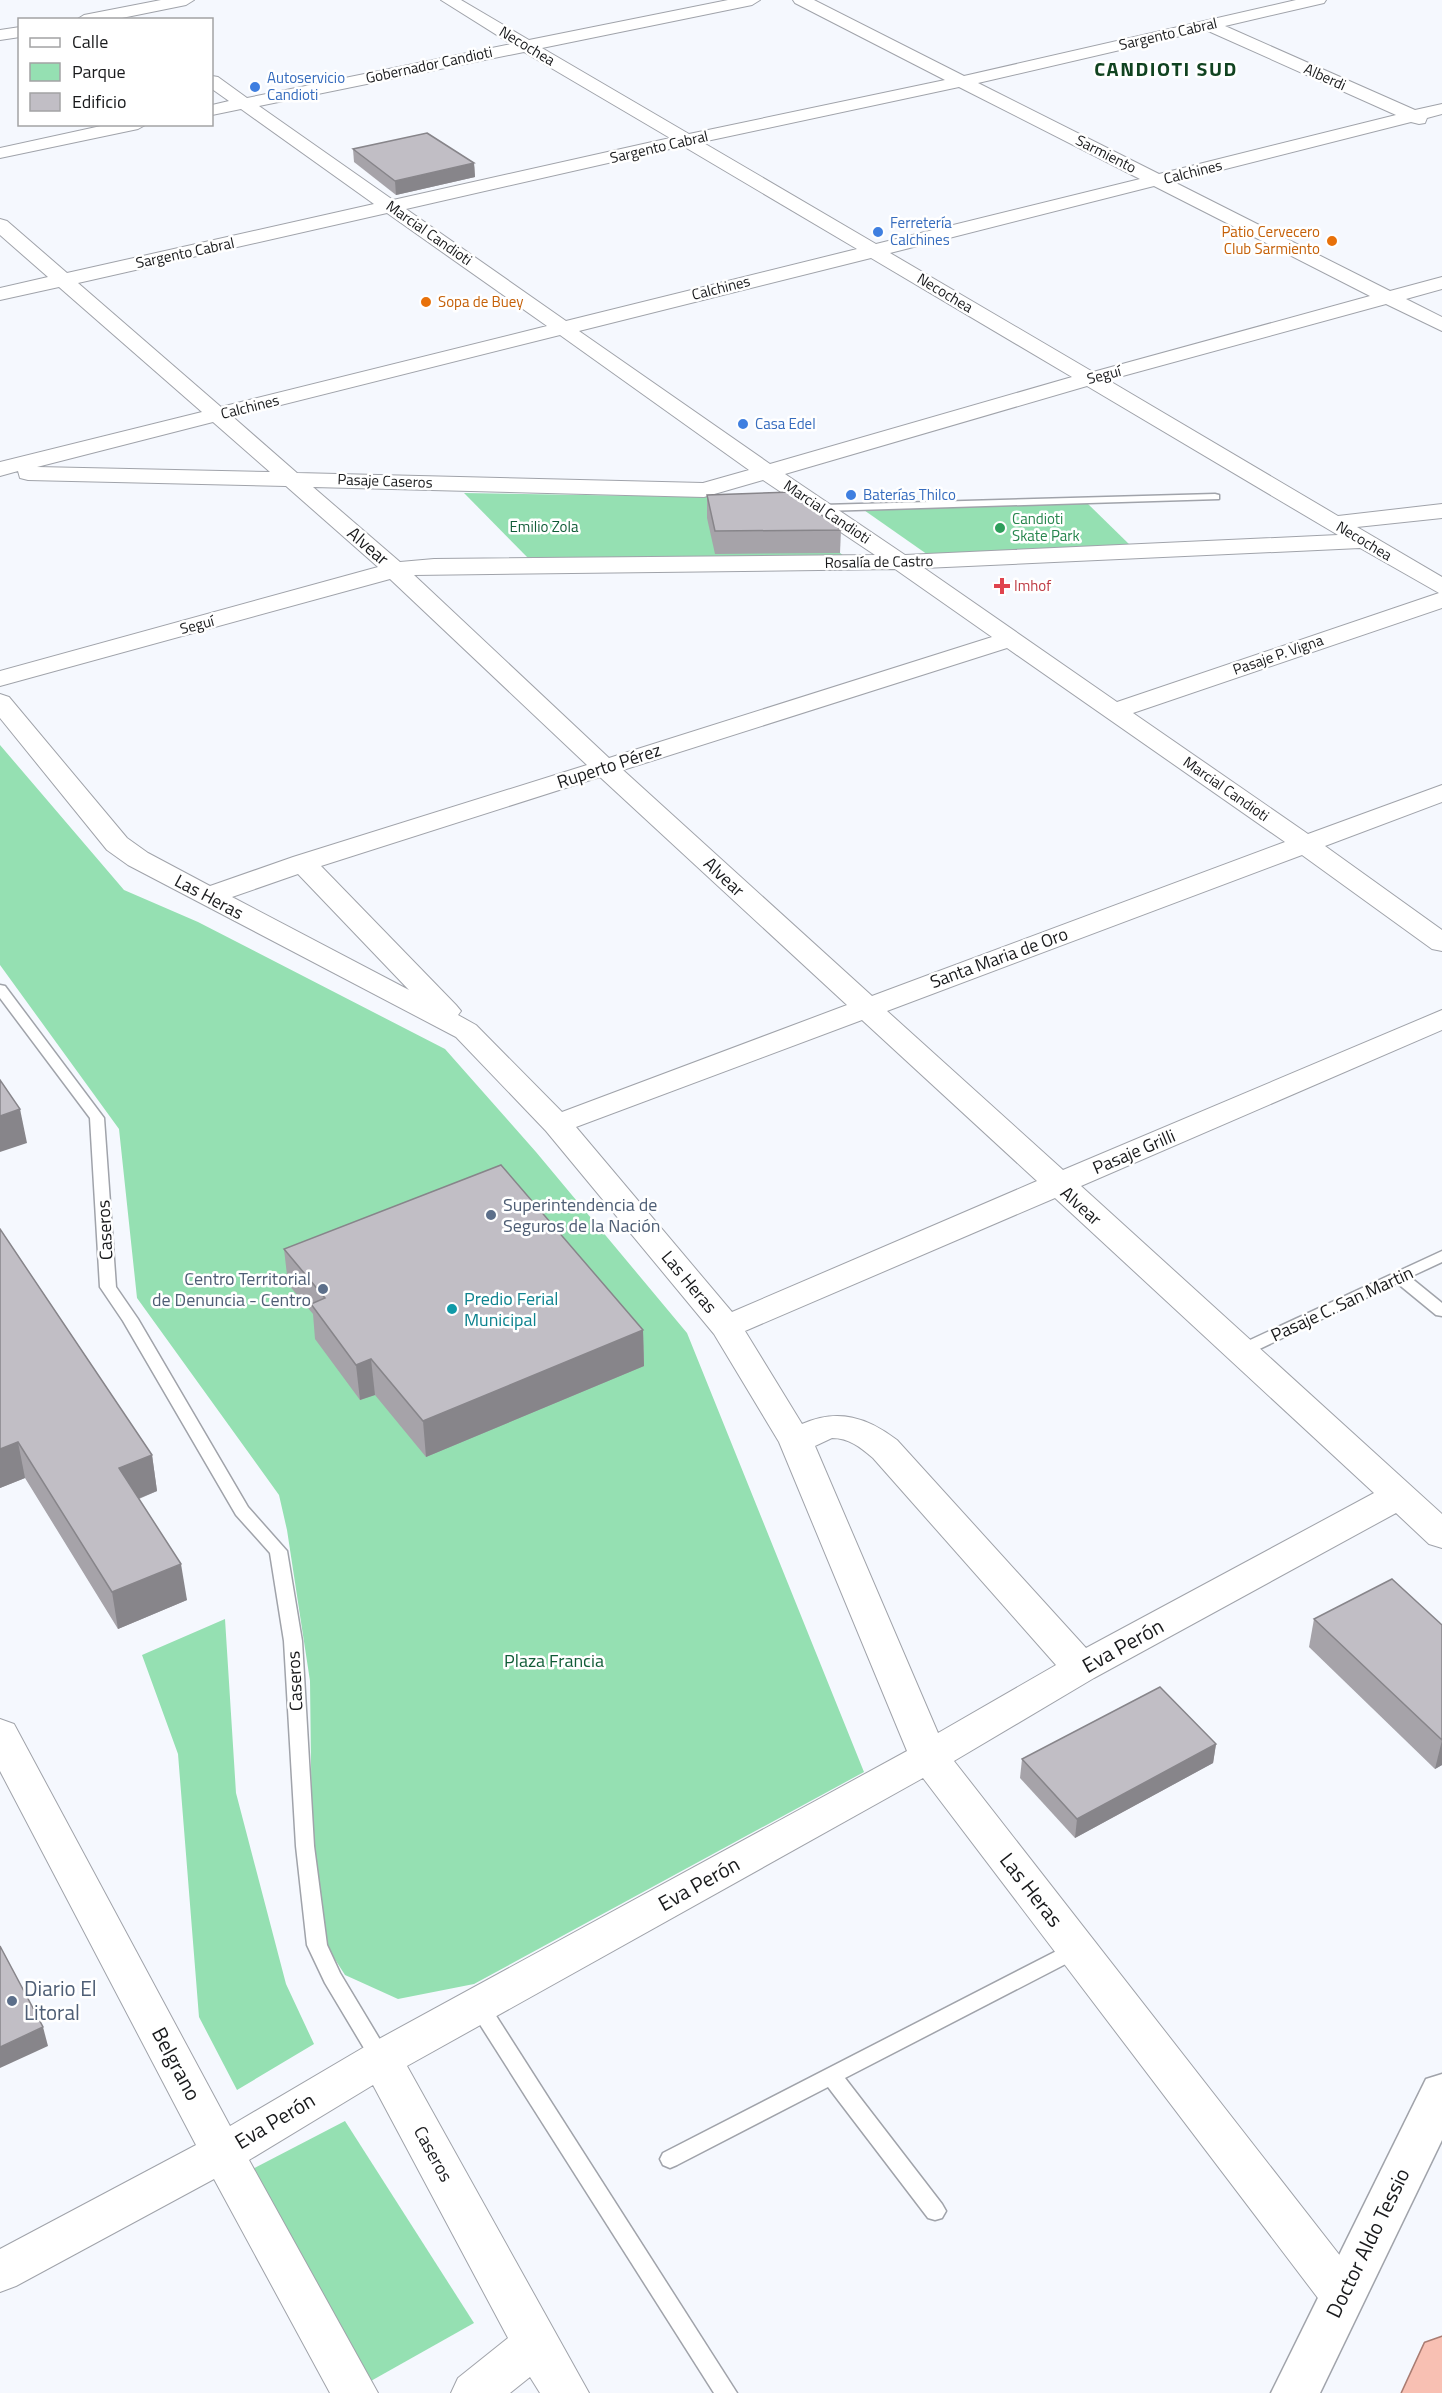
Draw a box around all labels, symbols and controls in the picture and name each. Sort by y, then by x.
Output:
street label: Sargento Cabral [1116,11,1219,56]
legend [18,18,213,126]
street label: Necochea [495,20,560,72]
text: Calle [72,28,108,55]
street label: Gobernador Candioti [363,40,494,89]
district label: CANDIOTI SUD [1094,53,1238,84]
street label: Alberdi [1300,57,1350,96]
text: Parque [72,58,126,85]
place label: Autoservicio Candioti [267,66,345,106]
marker: Autoservicio Candioti [248,80,262,94]
text: Edificio [72,88,126,115]
street label: Sargento Cabral [607,124,710,169]
street label: Sarmiento [1072,128,1141,179]
street label: Calchines [1161,153,1225,190]
street label: Marcial Candioti [381,194,477,271]
place label: Ferretería Calchines [890,211,952,251]
place label: Patio Cervecero Club Sarmiento [1221,220,1320,260]
marker: Ferretería Calchines [871,225,885,239]
street label: Sargento Cabral [133,231,236,274]
marker: Patio Cervecero Club Sarmiento [1325,234,1339,248]
street label: Necochea [913,267,978,319]
street label: Calchines [689,269,753,306]
place label: Sopa de Buey [438,290,523,313]
marker: Sopa de Buey [419,295,433,309]
street label: Seguí [1084,358,1125,390]
street label: Calchines [218,388,282,425]
place label: Casa Edel [755,412,816,435]
marker: Casa Edel [736,417,750,431]
street label: Pasaje Caseros [337,467,433,494]
street label: Marcial Candioti [779,474,875,549]
place label: Baterías Thilco [863,483,956,506]
marker: Baterías Thilco [844,488,858,502]
place label: Candioti Skate Park [1012,507,1080,547]
park label: Emilio Zola [510,515,579,538]
street label: Necochea [1332,515,1397,567]
street label: Alvear [341,520,395,571]
marker: Candioti Skate Park [993,521,1007,535]
street label: Rosalía de Castro [824,549,934,574]
place label: Imhof [1014,574,1051,597]
marker: Imhof [995,579,1009,593]
street label: Seguí [177,608,218,640]
street label: Pasaje P. Vigna [1229,628,1327,681]
street label: Ruperto Pérez [553,736,664,795]
street label: Marcial Candioti [1178,750,1274,827]
street label: Alvear [698,850,751,903]
street label: Las Heras [170,867,249,926]
street label: Santa Maria de Oro [926,920,1072,995]
street label: Pasaje Grilli [1088,1122,1179,1181]
street label: Alvear [1055,1180,1108,1232]
place label: Superintendencia de Seguros de la Nación [503,1191,660,1239]
street label: Caseros [89,1199,120,1261]
marker: Superintendencia de Seguros de la Nación [484,1208,498,1222]
street label: Las Heras [655,1244,724,1319]
street label: Pasaje C. San Martin [1266,1259,1417,1348]
place label: Centro Territorial de Denuncia - Centro [152,1265,311,1313]
marker: Centro Territorial de Denuncia - Centro [316,1282,330,1296]
place label: Predio Ferial Municipal [464,1285,558,1333]
marker: Predio Ferial Municipal [445,1302,459,1316]
street label: Eva Perón [1076,1610,1169,1681]
park label: Plaza Francia [504,1647,604,1674]
street label: Caseros [279,1650,310,1712]
street label: Las Heras [992,1845,1071,1934]
street label: Eva Perón [652,1848,745,1919]
place label: Diario El Litoral [24,1972,97,2028]
marker: Diario El Litoral [5,1994,19,2008]
street label: Belgrano [144,2021,210,2106]
street label: Eva Perón [228,2084,321,2157]
street label: Caseros [407,2121,460,2187]
street label: Doctor Aldo Tessio [1317,2162,1417,2323]

